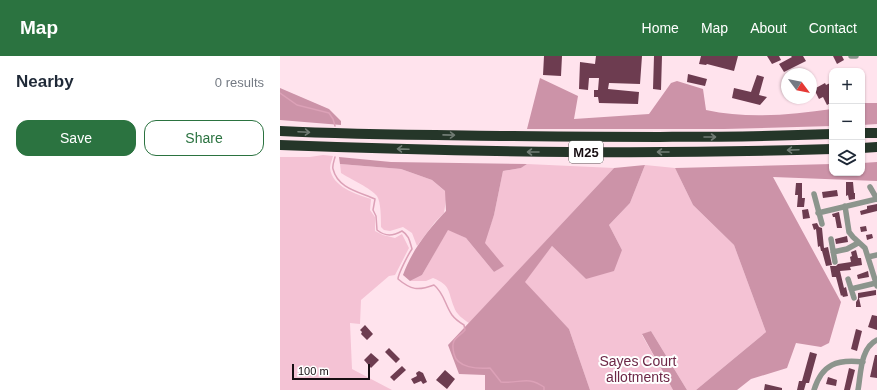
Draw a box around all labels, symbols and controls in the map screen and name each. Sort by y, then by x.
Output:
text: Map [20,17,58,38]
text: Home [642,20,679,36]
text: Map [701,20,728,36]
text: About [750,20,787,36]
text: Contact [809,20,857,36]
north arrow [781,68,817,104]
map controls [829,68,865,176]
button: + [829,68,865,104]
text: Nearby [16,72,74,91]
text: 0 results [215,75,264,90]
button: − [829,104,865,140]
button: Save [16,120,136,156]
button: Share [144,120,264,156]
one-way arrow [297,129,310,136]
one-way arrow [442,131,455,139]
one-way arrow [703,133,716,141]
button: layers [829,140,865,176]
road number: M25 [569,141,603,163]
one-way arrow [397,145,410,153]
one-way arrow [787,146,800,154]
one-way arrow [527,148,540,156]
one-way arrow [657,148,670,156]
park label: Sayes Court allotments [599,353,677,385]
scale bar [292,362,370,381]
text: 100 m [298,365,329,377]

